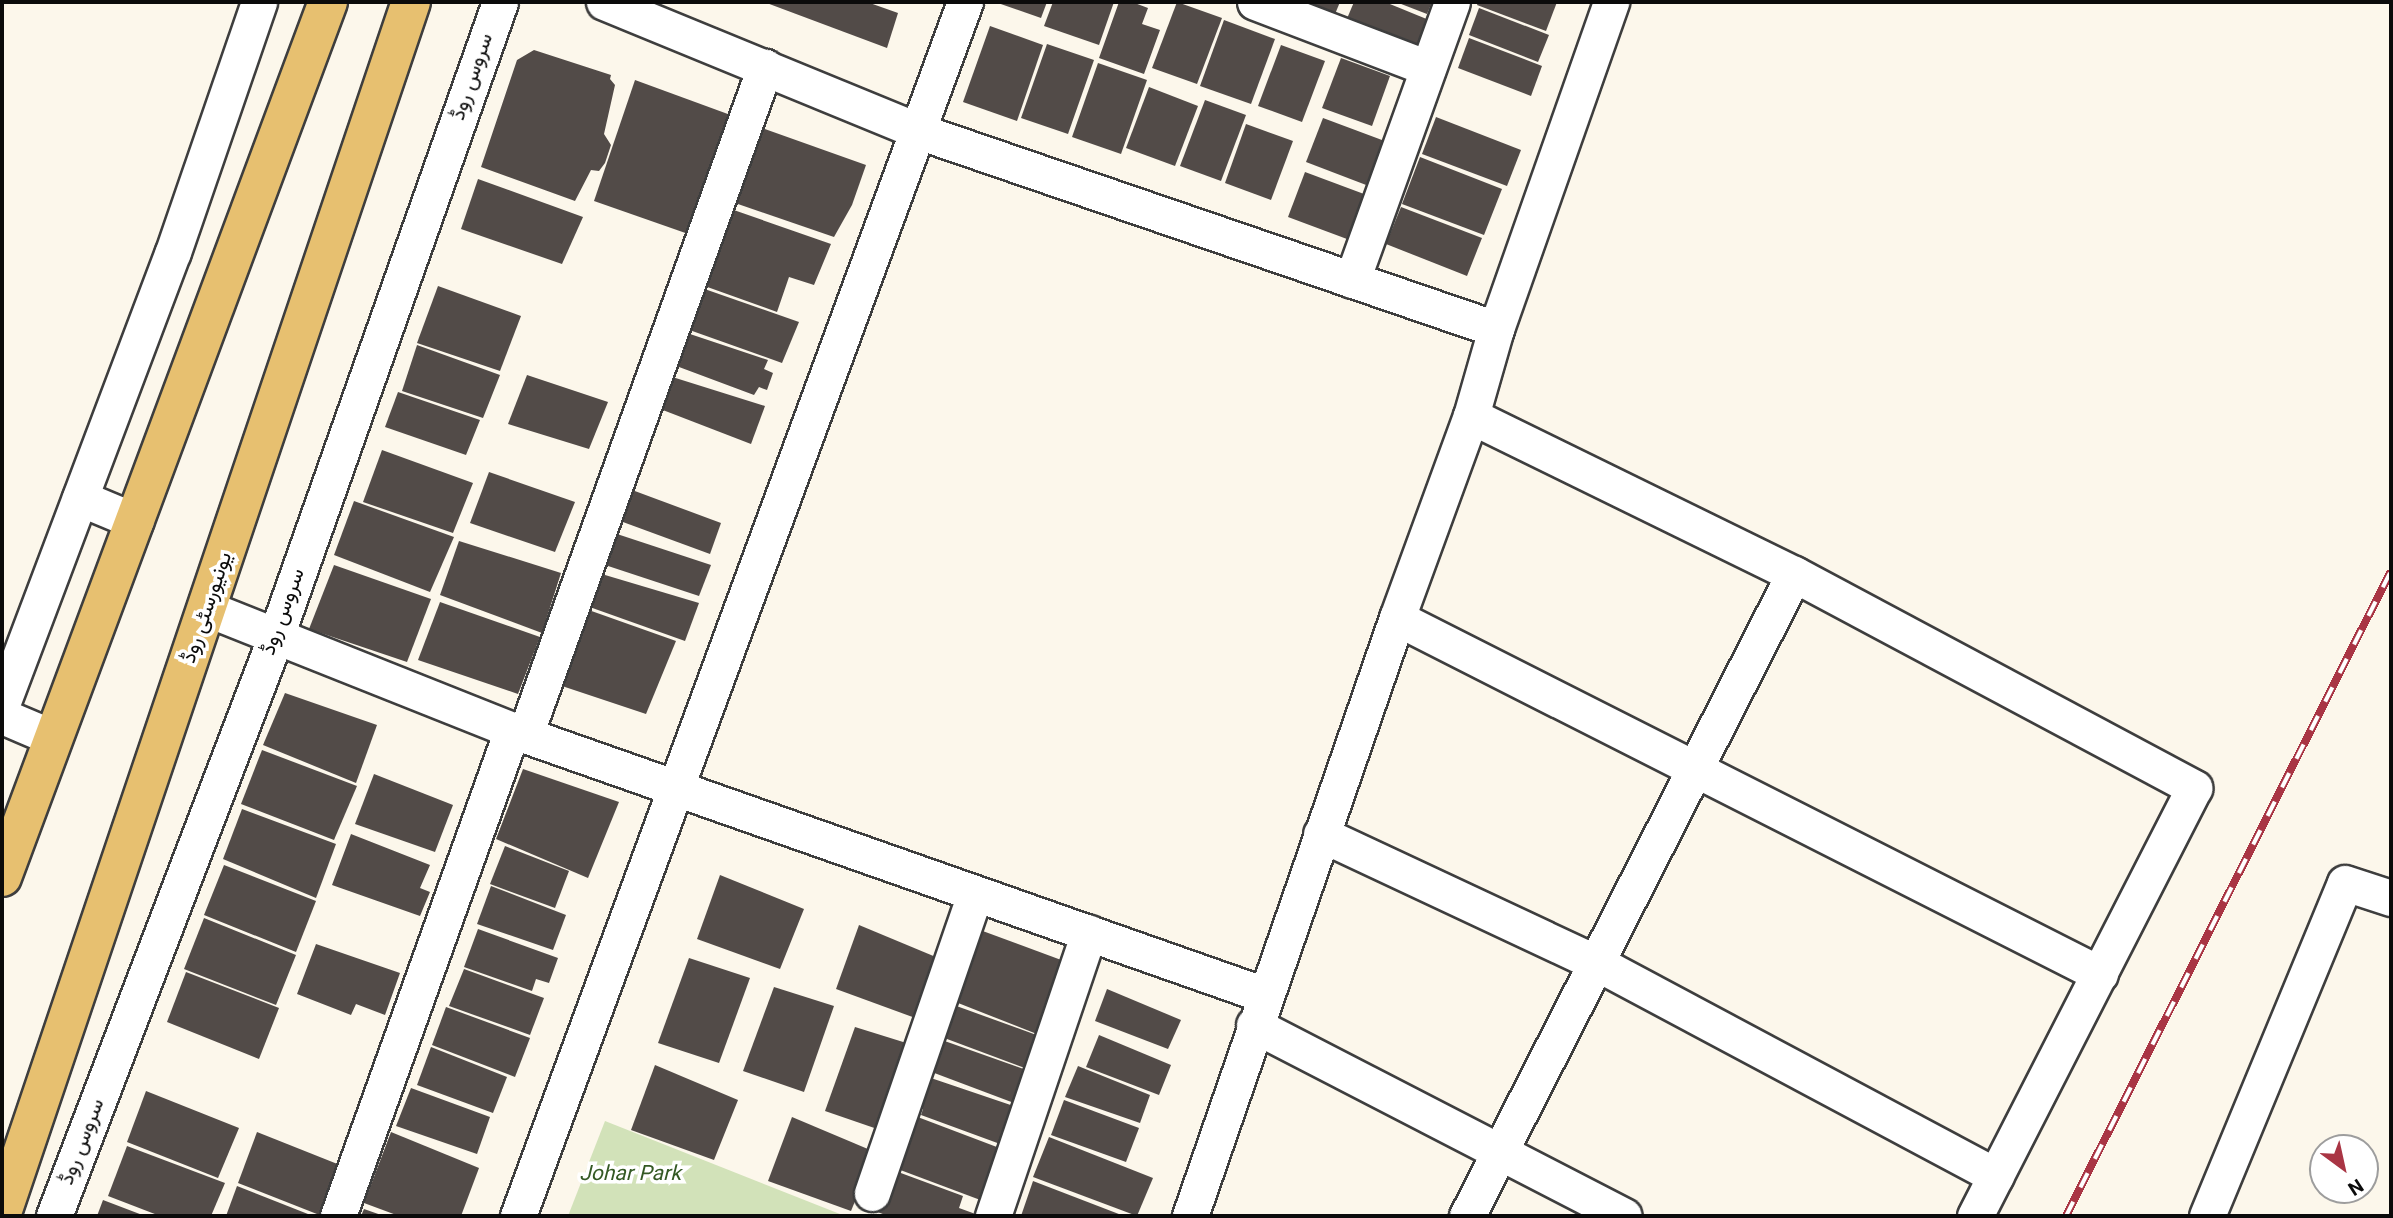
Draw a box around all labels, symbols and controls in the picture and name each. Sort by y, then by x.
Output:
street label: سروس روڈ [446,30,500,124]
street label: یونیورسٹی روڈ [177,549,239,667]
street label: سروس روڈ [257,565,311,659]
street label: سروس روڈ [55,1095,111,1189]
north arrow [2309,1134,2379,1204]
park label: Johar Park [579,1162,681,1188]
text: N [2341,1170,2368,1201]

